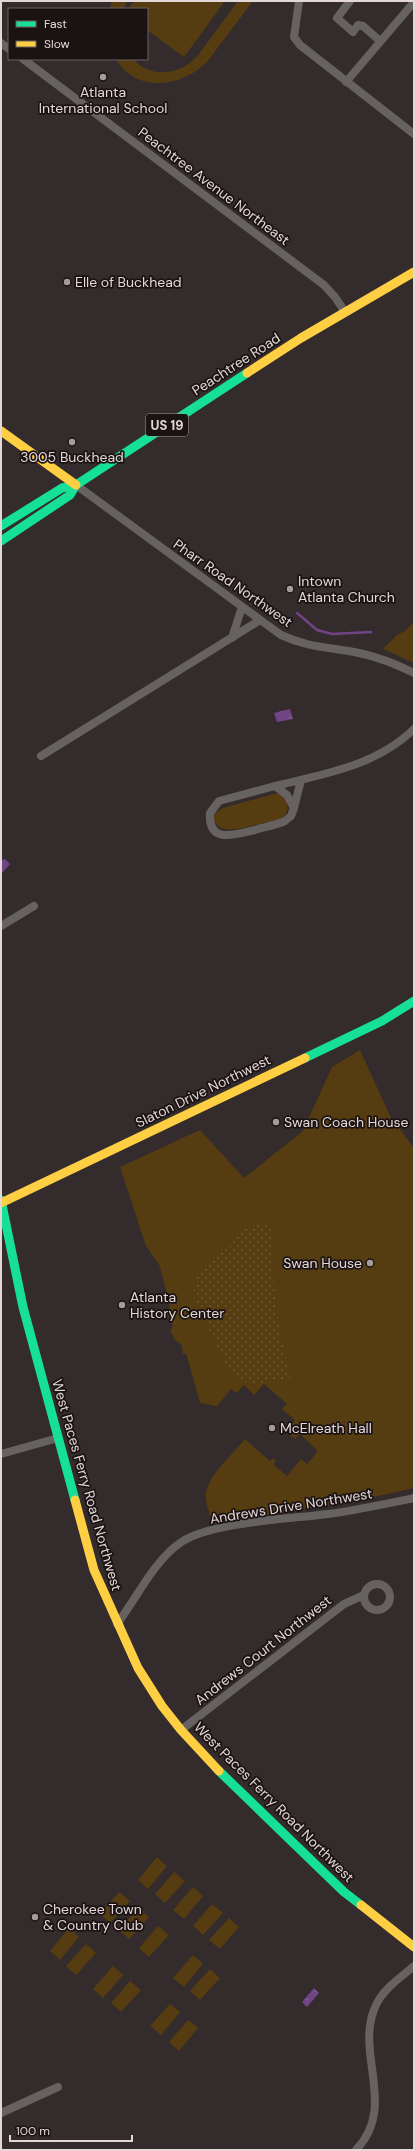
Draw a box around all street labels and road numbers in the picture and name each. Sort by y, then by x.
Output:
street label: Peachtree Avenue Northeast [135,123,293,249]
street label: Peachtree Road [188,329,284,399]
road number: US 19 [146,414,188,436]
street label: Pharr Road Northwest [170,535,296,631]
street label: Slaton Drive Northwest [132,1050,274,1132]
street label: West Paces Ferry Road Northwest [48,1377,126,1593]
street label: Andrews Drive Northwest [208,1484,374,1528]
street label: Andrews Court Northwest [191,1591,335,1709]
street label: West Paces Ferry Road Northwest [190,1718,358,1886]

